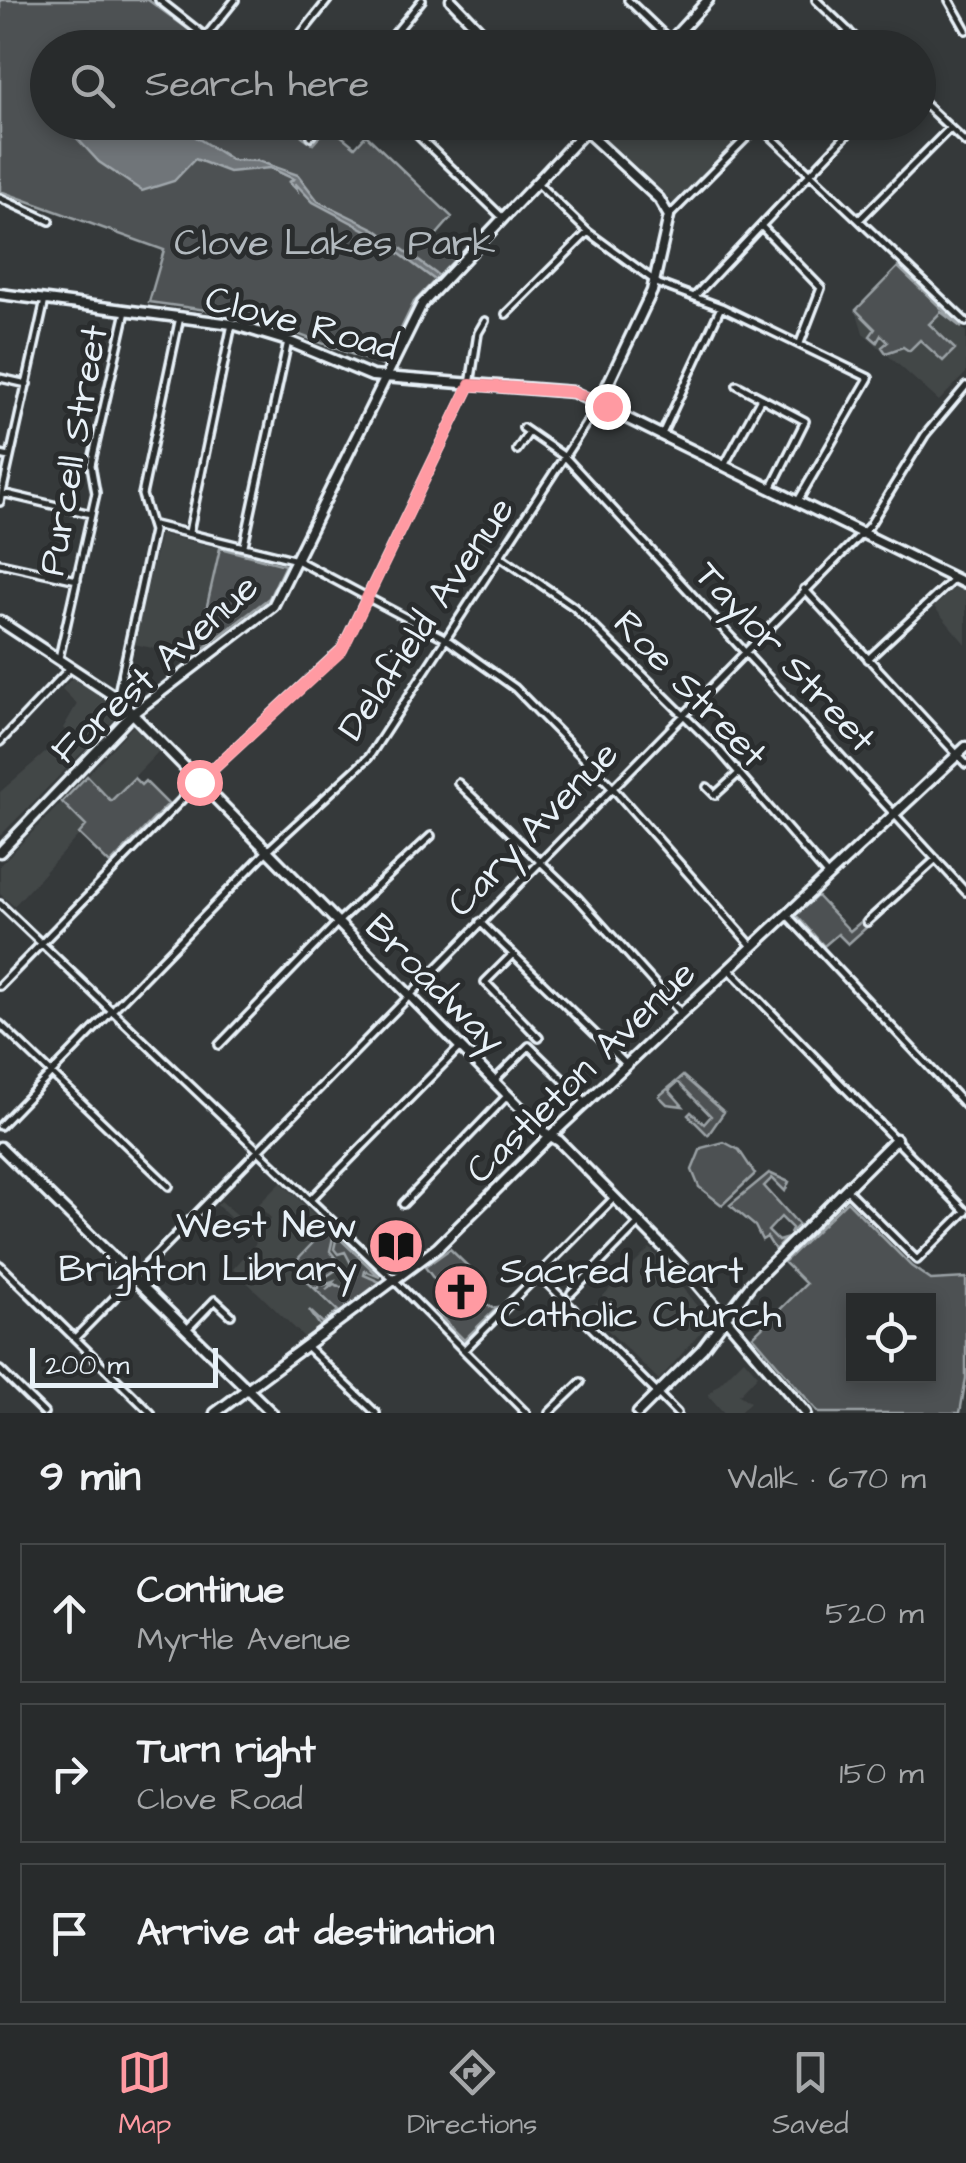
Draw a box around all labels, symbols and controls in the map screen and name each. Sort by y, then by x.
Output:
search box [30,30,936,140]
icon: search [65,58,120,113]
text: Search here [145,59,369,111]
park label: Clove Lakes Park [174,218,496,270]
street label: Clove Road [200,273,403,375]
street label: Purcell Street [26,321,122,580]
route end [585,384,631,430]
street label: Delafield Avenue [326,487,527,751]
street label: Taylor Street [681,550,887,765]
street label: Forest Avenue [40,562,270,777]
street label: Roe Street [601,599,778,780]
street label: Cary Avenue [436,730,632,930]
route start [177,760,223,806]
street label: Broadway [352,903,516,1067]
street label: Castleton Avenue [455,949,708,1196]
place label: West New Brighton Library [58,1200,357,1297]
library icon: West New Brighton Library [366,1216,426,1276]
place label: Sacred Heart Catholic Church [500,1246,782,1342]
church icon: Sacred Heart Catholic Church [431,1262,491,1322]
map controls [846,1293,936,1383]
button: locate [846,1293,936,1383]
scale bar [30,1343,218,1388]
text: 200 m [45,1346,129,1385]
text: 9 min [40,1449,141,1507]
text: Walk · 670 m [727,1456,926,1501]
text: Continue [137,1565,284,1617]
icon: ahead [42,1586,97,1641]
text: 520 m [825,1591,924,1636]
text: Myrtle Avenue [137,1617,351,1662]
text: Turn right [137,1725,316,1777]
icon: right [42,1746,97,1801]
text: 150 m [839,1751,924,1796]
text: Clove Road [137,1777,303,1822]
icon: arrive [42,1906,97,1961]
text: Arrive at destination [137,1907,494,1959]
tab: Map [117,2045,172,2144]
tab: Directions [407,2045,537,2144]
tab: Saved [772,2045,849,2144]

